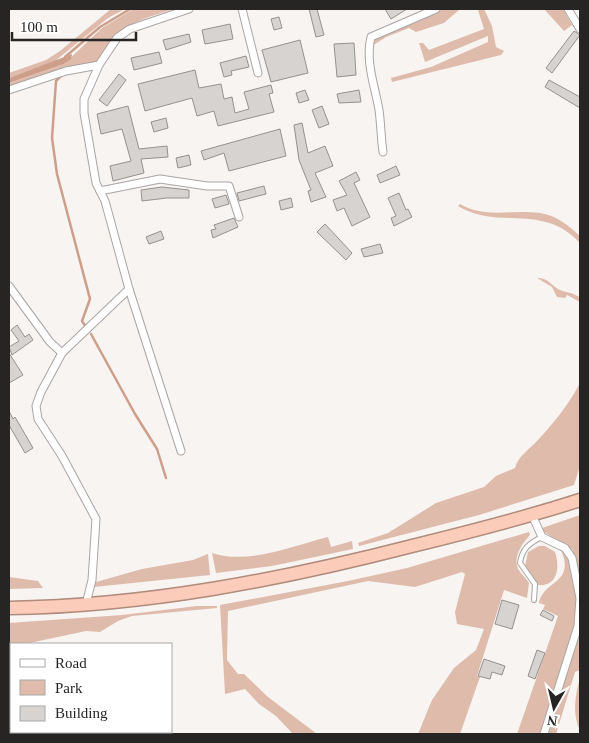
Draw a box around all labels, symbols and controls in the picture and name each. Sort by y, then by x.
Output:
scale bar [12,10,136,42]
text: 100 m [20,19,58,35]
legend [10,643,172,733]
text: Road [55,655,87,671]
text: Park [55,680,83,696]
north arrow [529,683,579,733]
text: Building [55,705,108,721]
text: N [546,712,558,729]

